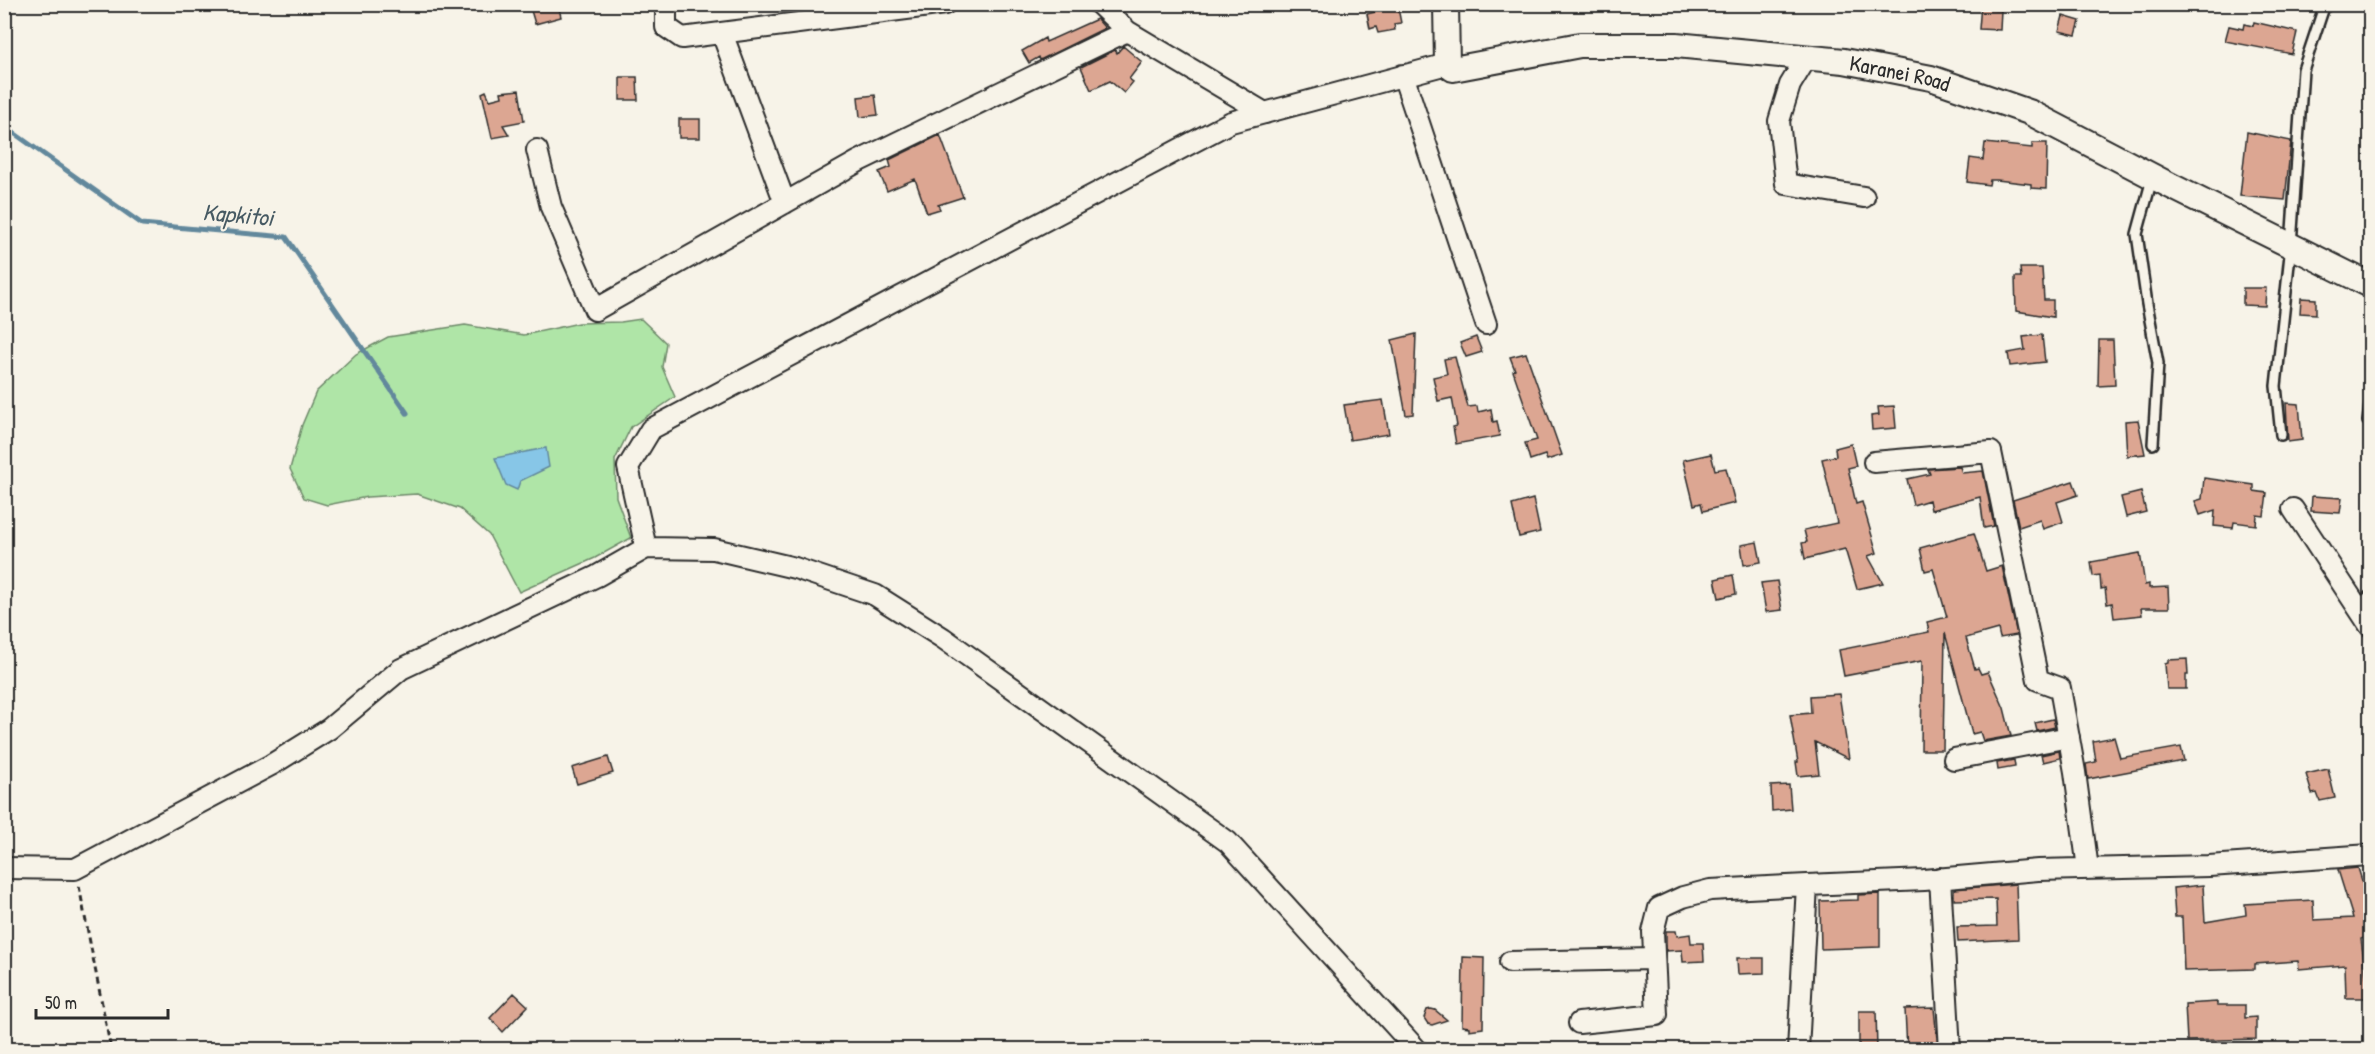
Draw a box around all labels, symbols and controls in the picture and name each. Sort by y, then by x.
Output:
street label: Karanei Road [1847,47,1955,99]
water label: Kapkitoi [201,195,277,234]
scale bar [36,982,168,1020]
text: 50 m [45,990,77,1015]

